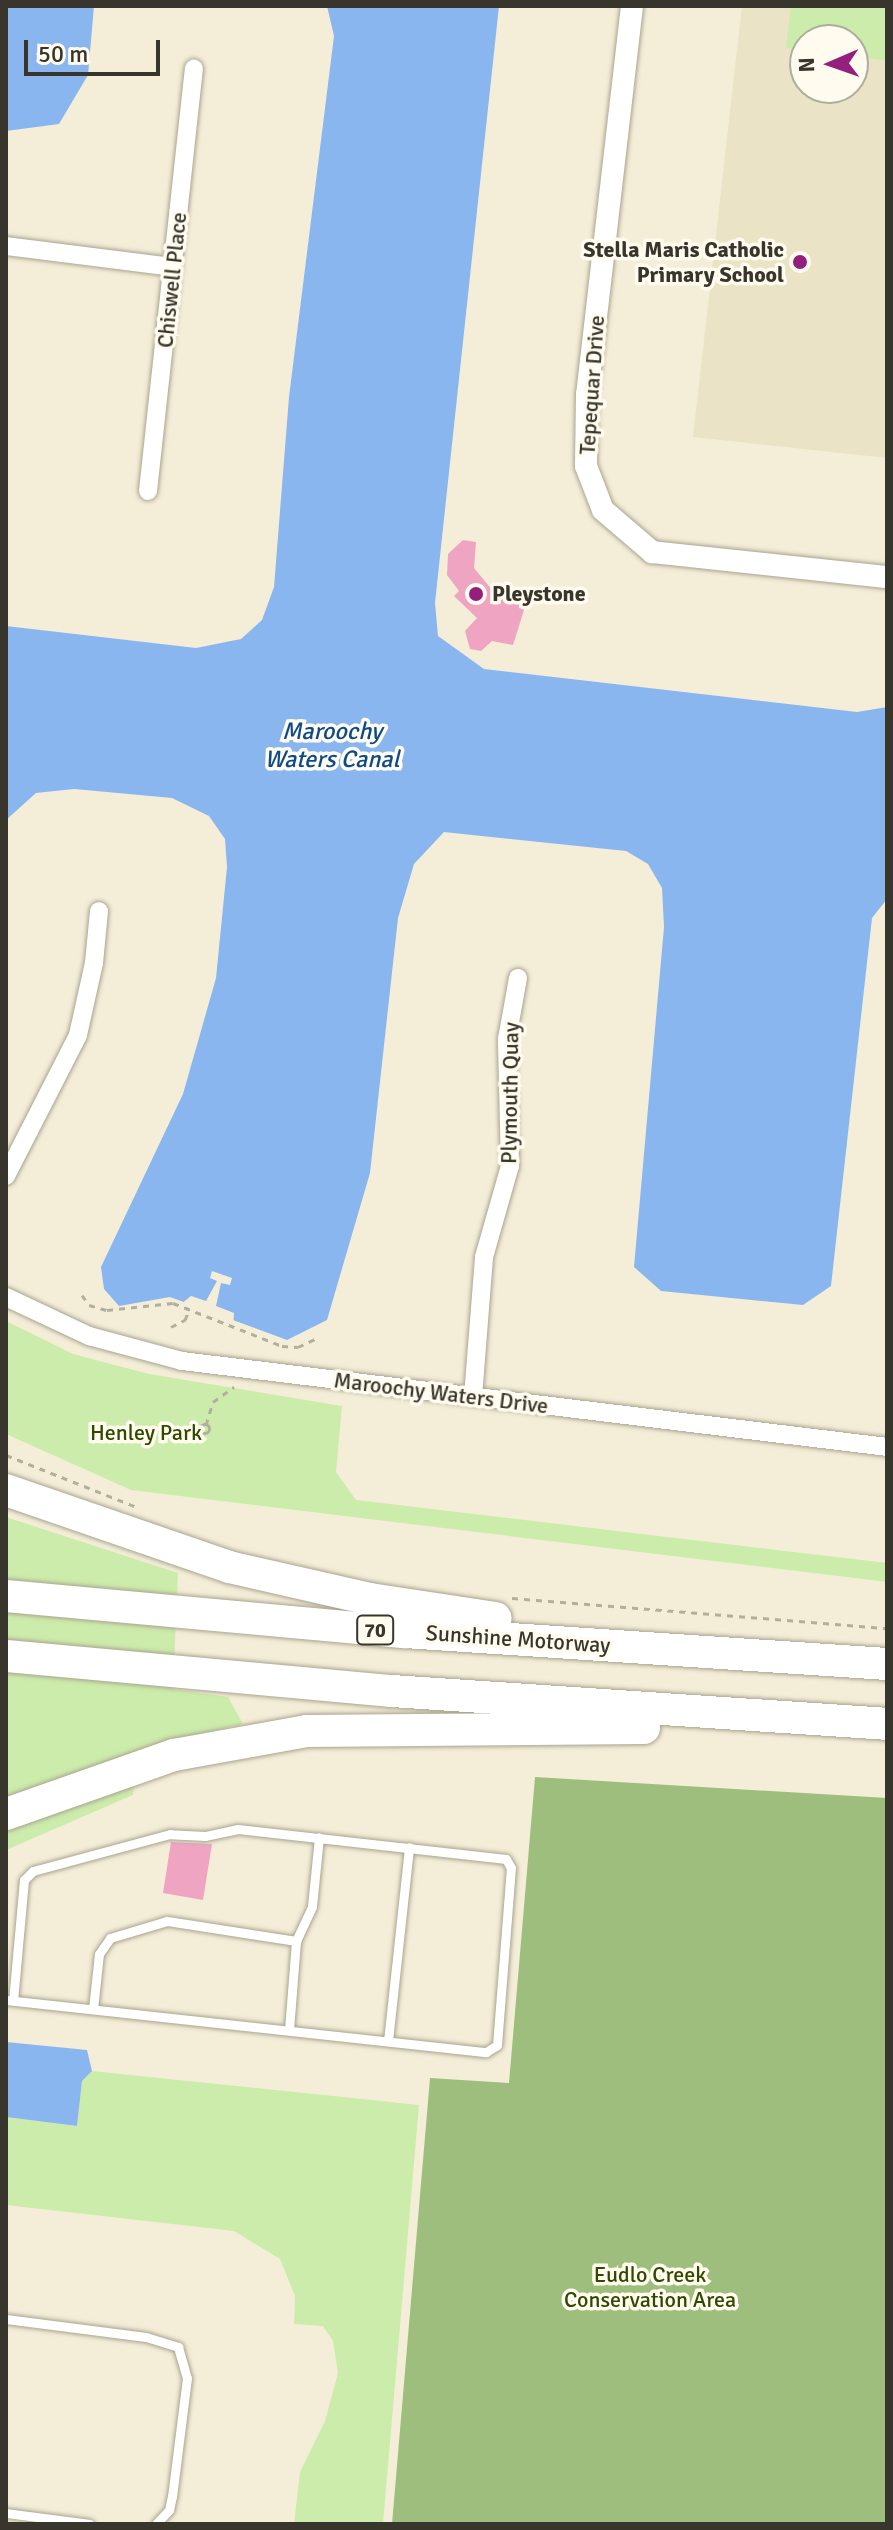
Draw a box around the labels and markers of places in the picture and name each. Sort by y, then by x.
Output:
place label: Stella Maris Catholic Primary School [583,236,784,288]
marker: Stella Maris Catholic Primary School [791,253,809,271]
place label: Pleystone [492,581,586,607]
marker: Pleystone [467,585,485,603]

